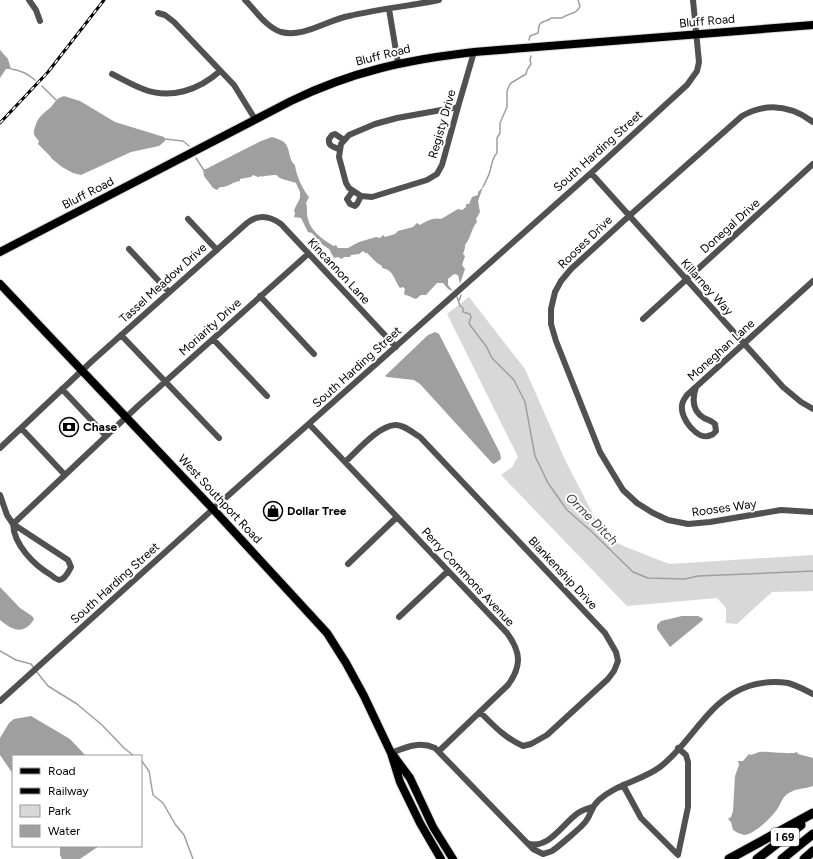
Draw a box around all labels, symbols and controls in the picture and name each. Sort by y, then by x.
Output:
street label: Bluff Road [678,12,736,30]
street label: Bluff Road [354,41,412,69]
street label: Registy Drive [425,87,459,160]
street label: South Harding Street [551,107,646,195]
street label: Bluff Road [60,174,116,212]
street label: Donegal Drive [697,195,763,256]
street label: Rooses Drive [555,212,615,271]
street label: Kincannon Lane [305,235,373,307]
street label: Tassel Meadow Drive [117,240,210,326]
street label: Killarney Way [678,256,737,319]
street label: Moriarity Drive [176,295,244,358]
street label: Moneghan Lane [685,316,758,384]
street label: South Harding Street [310,323,405,411]
bank icon: Chase [58,416,80,438]
place label: Chase [83,420,118,434]
street label: West Southport Road [175,452,265,546]
water label: Orme Ditch [563,490,621,548]
street label: Rooses Way [691,496,758,519]
shop icon: Dollar Tree [262,500,284,522]
place label: Dollar Tree [287,504,347,518]
street label: Perry Commons Avenue [419,525,518,629]
street label: Blankenship Drive [526,534,601,613]
street label: South Harding Street [68,539,163,627]
legend [12,755,142,847]
text: Road [48,764,76,778]
text: Railway [48,784,89,798]
text: Park [48,804,71,818]
text: Water [48,824,80,838]
road number: I 69 [771,828,799,846]

